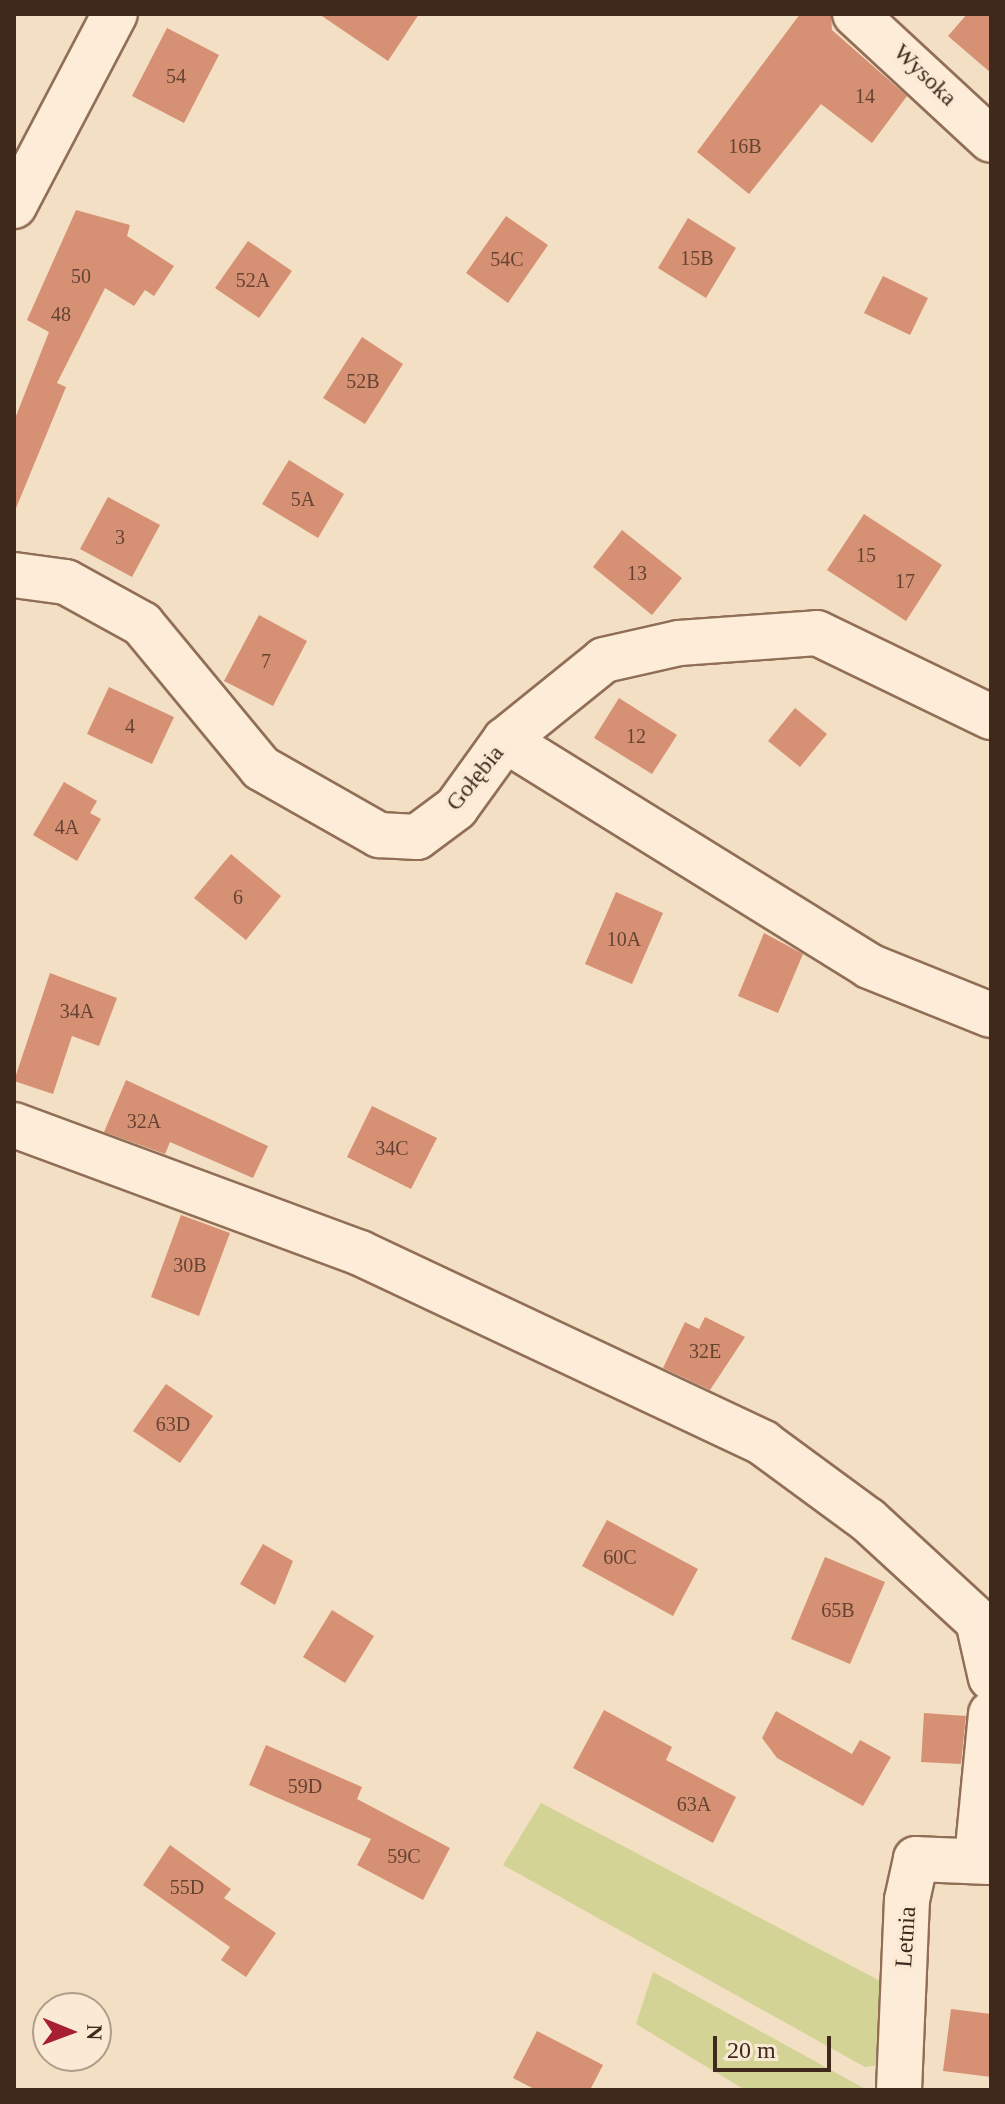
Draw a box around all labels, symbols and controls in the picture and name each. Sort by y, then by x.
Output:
street label: Wysoka [887,38,963,112]
house number: 54 [166,64,186,88]
house number: 14 [855,84,875,108]
house number: 16B [728,134,762,158]
house number: 15B [680,246,714,270]
house number: 54C [490,247,524,271]
house number: 50 [71,264,91,288]
house number: 52A [236,268,270,292]
house number: 48 [51,302,71,326]
house number: 52B [346,369,380,393]
house number: 5A [291,487,315,511]
house number: 3 [115,525,125,549]
house number: 15 [856,543,876,567]
house number: 13 [627,561,647,585]
house number: 17 [895,569,915,593]
house number: 7 [261,649,271,673]
house number: 4 [125,714,135,738]
house number: 12 [626,724,646,748]
street label: Gołębia [440,739,510,817]
house number: 4A [55,815,79,839]
house number: 6 [233,885,243,909]
house number: 10A [607,927,641,951]
house number: 34A [60,999,94,1023]
house number: 32A [127,1109,161,1133]
house number: 34C [375,1136,409,1160]
house number: 30B [173,1253,207,1277]
house number: 32E [689,1339,721,1363]
house number: 63D [156,1412,190,1436]
house number: 60C [603,1545,637,1569]
house number: 65B [821,1598,855,1622]
house number: 59D [288,1774,322,1798]
house number: 63A [677,1792,711,1816]
house number: 59C [387,1844,421,1868]
house number: 55D [170,1875,204,1899]
street label: Letnia [889,1905,923,1969]
north arrow [32,1992,112,2072]
scale bar [717,2020,835,2070]
text: N [82,2024,107,2041]
text: 20 m [727,2037,776,2063]

